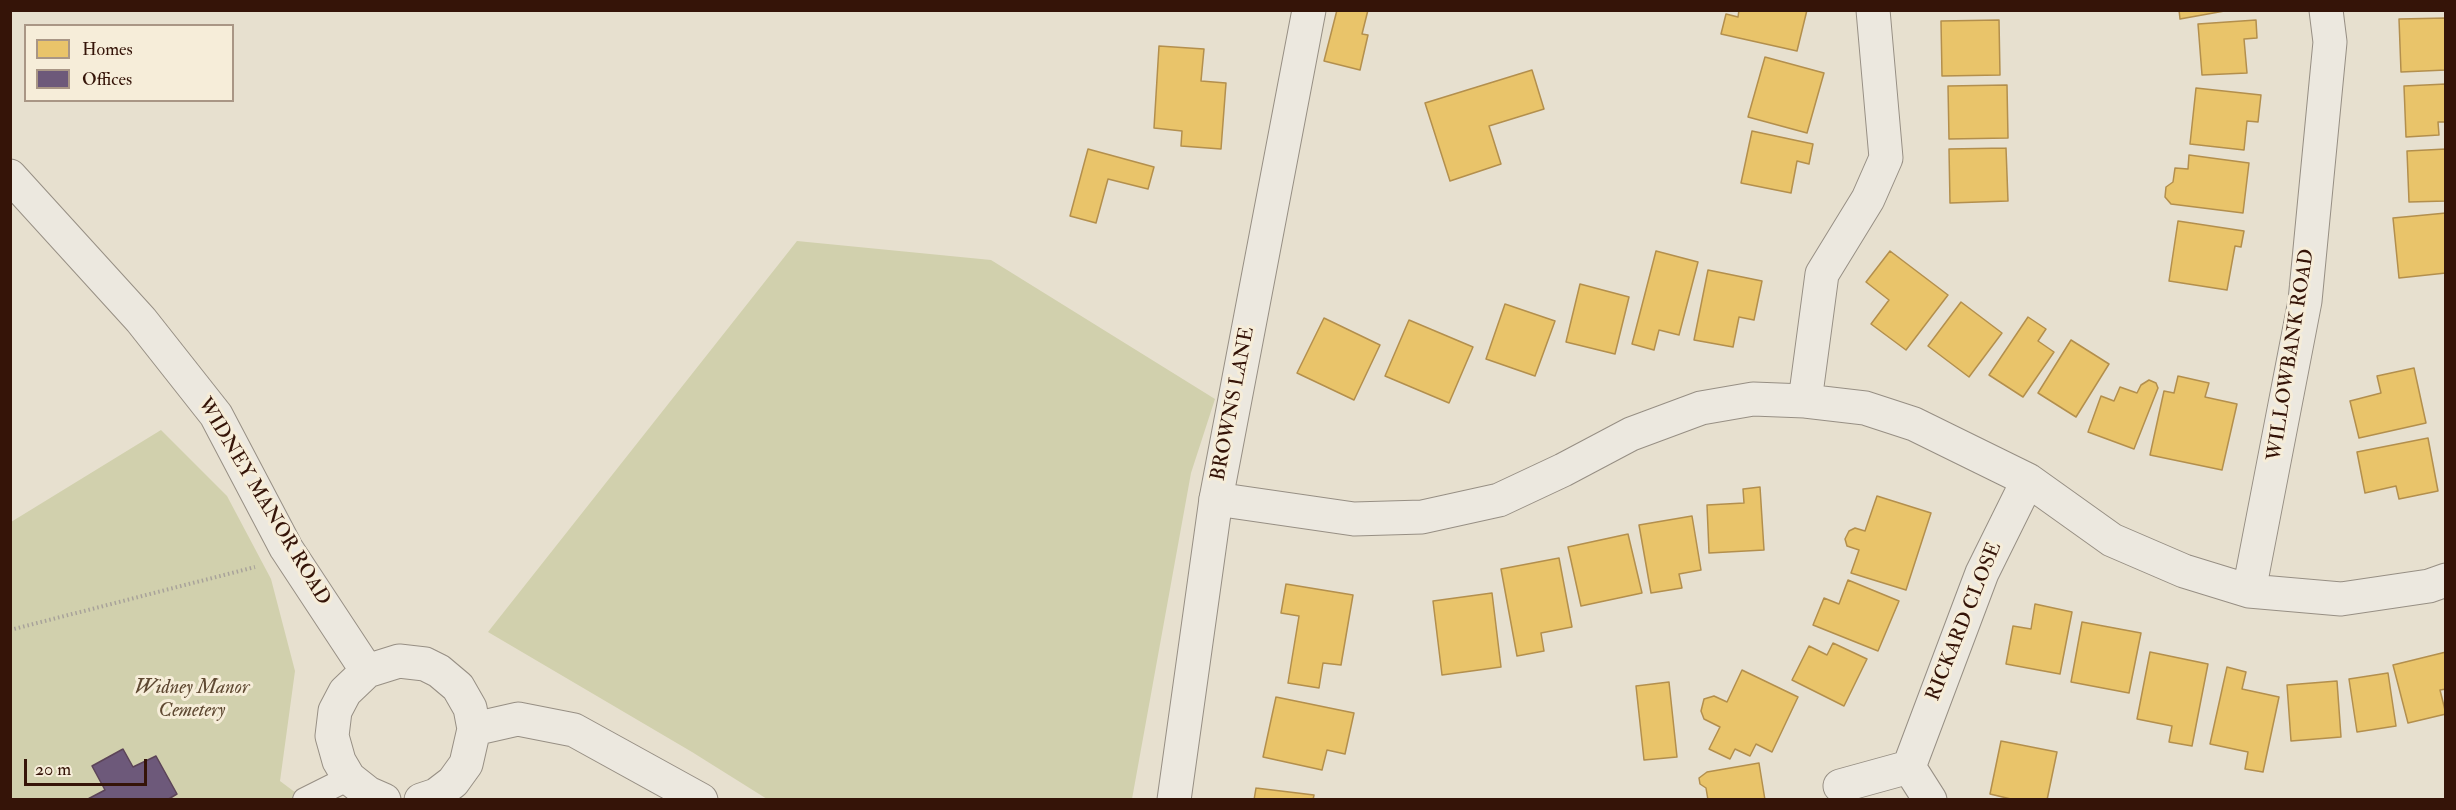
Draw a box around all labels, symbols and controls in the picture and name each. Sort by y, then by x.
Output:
legend [24,24,234,102]
text: Homes [82,38,133,61]
text: Offices [82,68,132,91]
street label: WILLOWBANK ROAD [2263,247,2321,463]
street label: BROWNS LANE [1207,325,1261,483]
street label: WIDNEY MANOR ROAD [191,394,335,610]
street label: RICKARD CLOSE [1922,539,2008,705]
park label: Widney Manor Cemetery [135,677,249,724]
scale bar [27,747,150,785]
text: 20 m [35,758,71,781]

